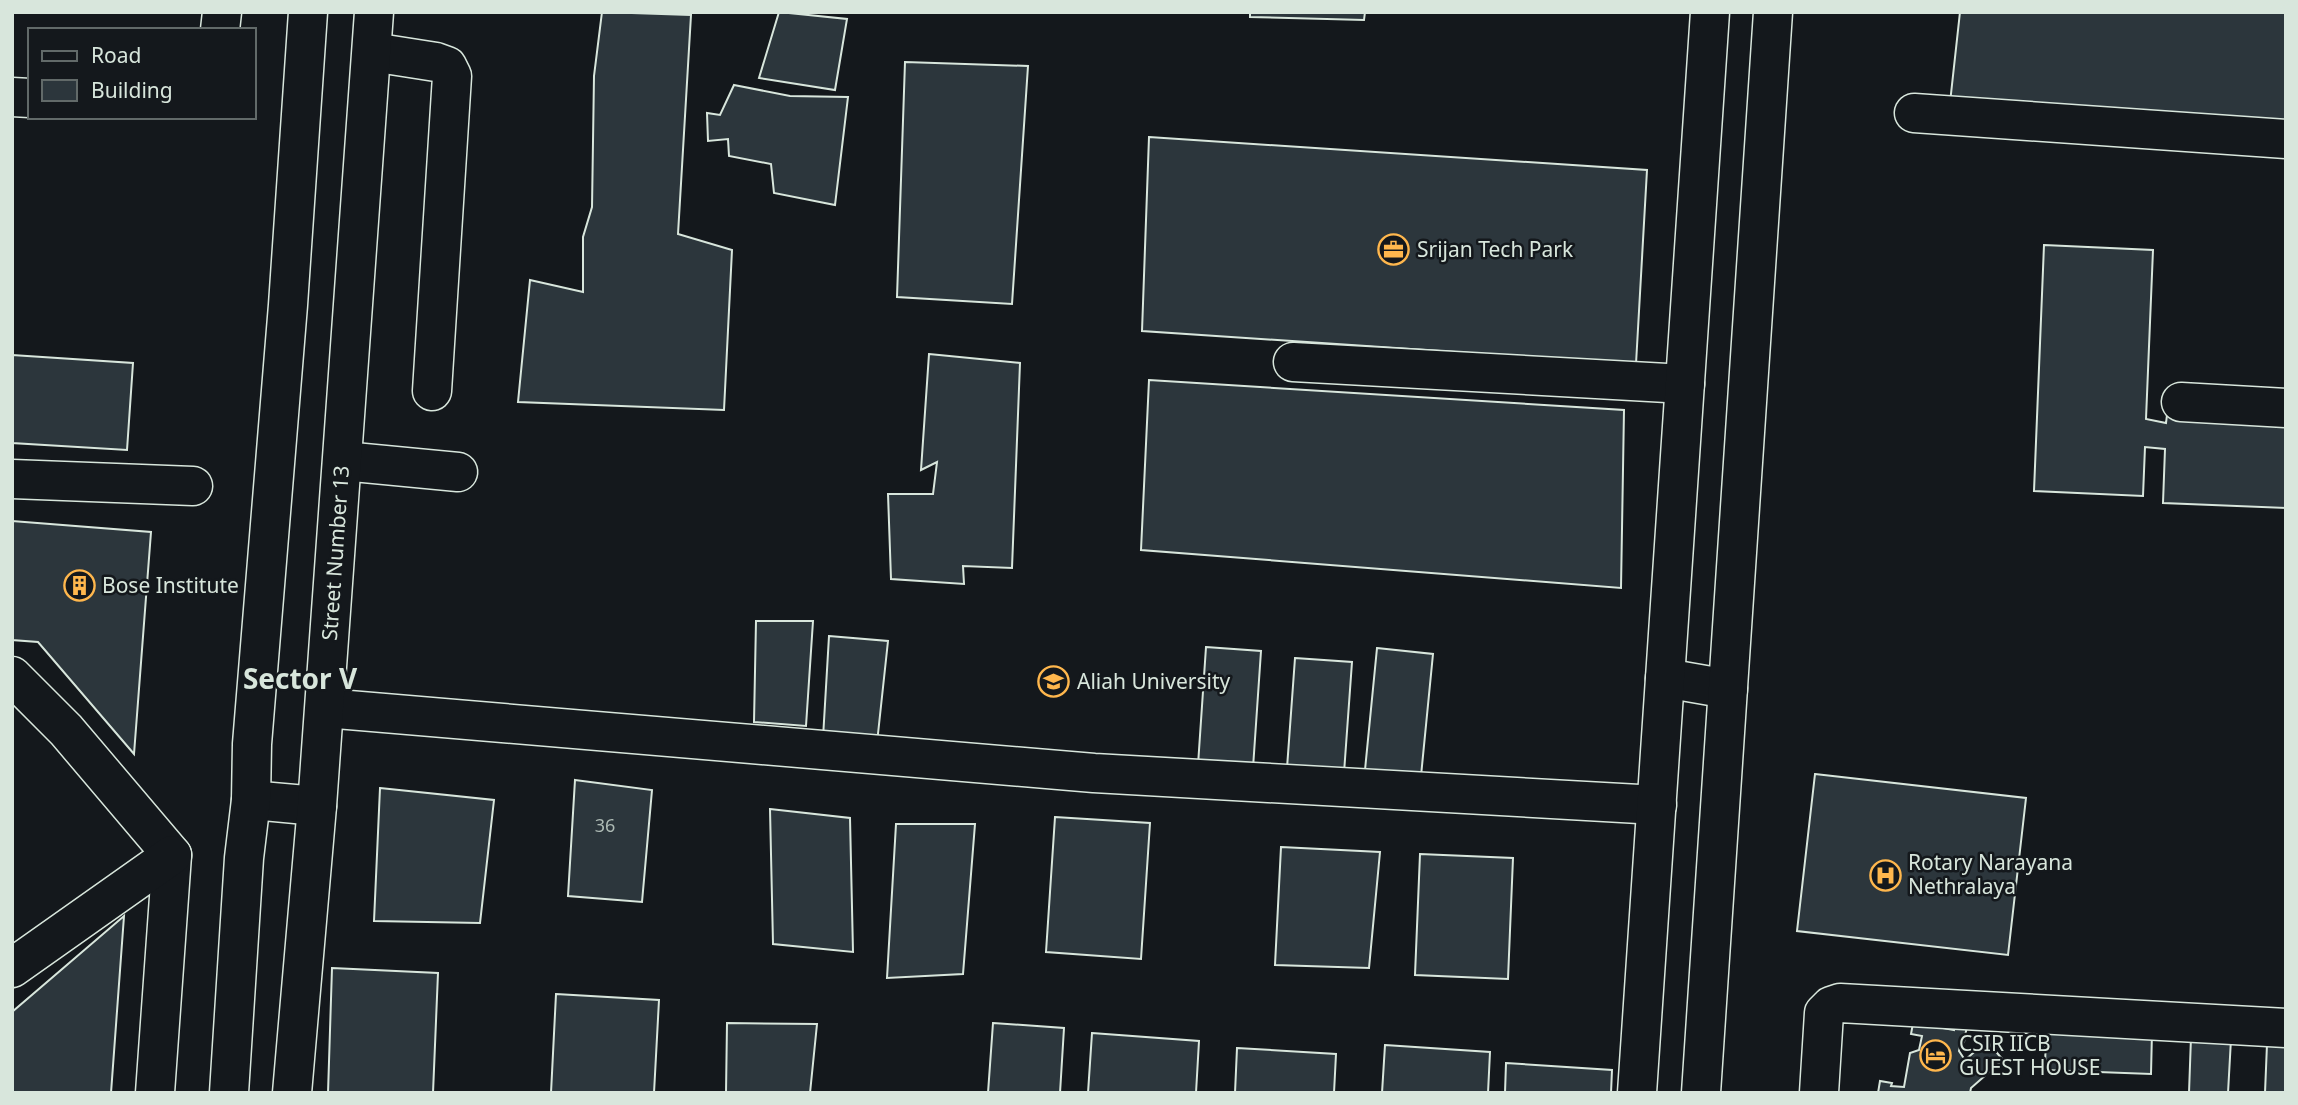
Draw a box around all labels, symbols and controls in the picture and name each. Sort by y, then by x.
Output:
legend [28,28,256,119]
text: Road [91,41,141,69]
text: Building [91,76,173,104]
office icon: Srijan Tech Park [1377,233,1411,267]
place label: Srijan Tech Park [1417,235,1574,263]
street label: Street Number 13 [315,464,355,641]
building icon: Bose Institute [62,569,96,603]
place label: Bose Institute [102,571,239,599]
district label: Sector V [243,659,358,697]
school or university icon: Aliah University [1037,665,1071,699]
place label: Aliah University [1077,667,1230,695]
house number: 36 [595,813,615,837]
place label: Rotary Narayana Nethralaya [1908,848,2073,900]
hospital icon: Rotary Narayana Nethralaya [1868,858,1902,892]
place label: CSIR IICB GUEST HOUSE [1959,1029,2101,1081]
hotel icon: CSIR IICB GUEST HOUSE [1919,1039,1953,1073]

